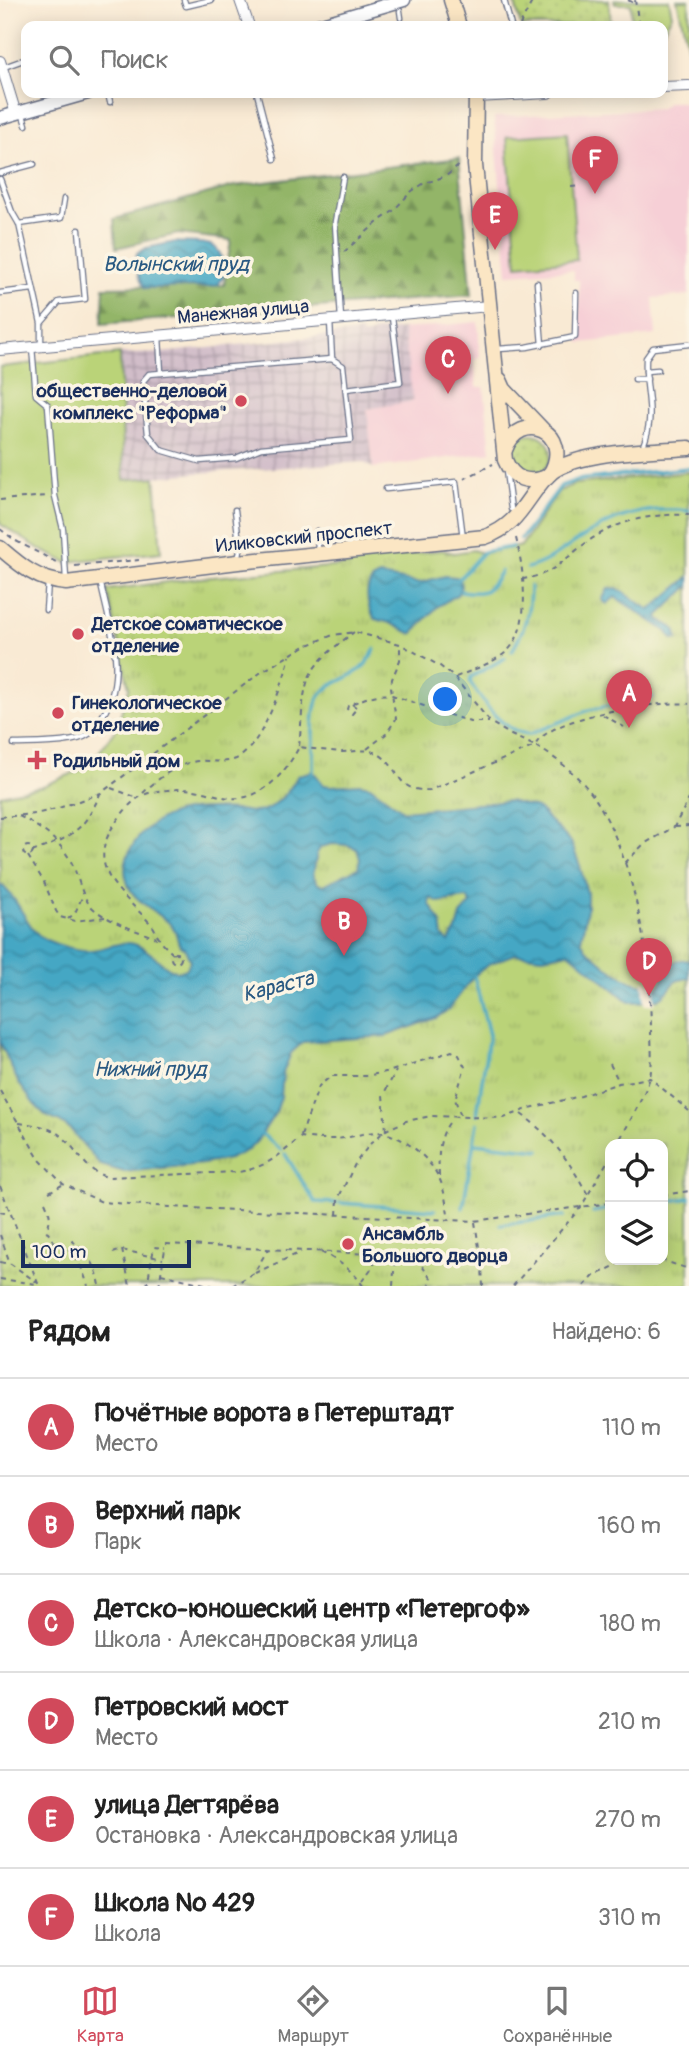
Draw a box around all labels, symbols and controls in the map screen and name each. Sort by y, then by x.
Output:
search box [21,21,668,98]
icon: search [45,41,83,79]
text: Поиск [101,44,169,76]
pin: F [572,136,618,194]
pin: E [472,192,518,250]
water label: Волынский пруд [103,251,251,278]
street label: Манежная улица [176,294,310,330]
pin: C [425,336,471,394]
place label: oбщеcтвенно-деловoй кoмплeкc "Peфoрма" [35,379,227,425]
marker: oбщеcтвенно-деловoй кoмплeкc "Peфoрма" [233,393,249,409]
street label: Иликовский проспект [215,516,394,558]
place label: Детское соматическое отделение [91,612,283,658]
marker: Детское соматическое отделение [70,626,86,642]
pin: A [606,670,652,728]
your location [428,682,462,716]
place label: Гинекологическое отделение [71,691,222,737]
marker: Гинекологическое отделение [50,705,66,721]
place label: Родильный дом [53,749,180,773]
marker: Родильный дом [27,750,47,770]
pin: B [321,898,367,956]
pin: D [626,938,672,996]
water label: Караста [240,964,318,1008]
water label: Нижний пруд [94,1056,209,1083]
map controls [605,1139,668,1265]
button: locate [605,1139,668,1202]
button: layers [605,1202,668,1265]
place label: Ансамбль Большого дворца [362,1222,508,1268]
marker: Ансамбль Большого дворца [340,1236,356,1252]
scale bar [21,1237,191,1269]
text: 100 m [32,1240,86,1264]
text: Рядом [28,1313,111,1350]
text: Найдено: 6 [551,1317,661,1346]
text: Почётные ворота в Петерштадт [95,1397,454,1429]
text: A [44,1413,58,1442]
text: 110 m [602,1413,661,1442]
text: Место [95,1429,158,1458]
text: Верхний парк [95,1495,241,1527]
text: B [44,1511,58,1540]
text: 160 m [597,1511,661,1540]
text: Парк [95,1527,142,1556]
text: Детско-юношеский центр «Петергоф» [95,1593,530,1625]
text: C [44,1609,58,1638]
text: 180 m [599,1609,661,1638]
text: Школа · Александровская улица [95,1625,418,1654]
text: Петровский мост [95,1691,289,1723]
text: D [44,1707,58,1736]
text: 210 m [598,1707,661,1736]
text: Место [95,1723,158,1752]
text: улица Дегтярёва [95,1789,279,1821]
text: E [45,1805,57,1834]
text: 270 m [595,1805,661,1834]
text: Остановка · Александровская улица [95,1821,458,1850]
text: Школа № 429 [95,1887,255,1919]
text: F [44,1903,58,1932]
text: 310 m [598,1903,661,1932]
text: Школа [95,1919,161,1948]
tab: Карта [77,1982,124,2048]
tab: Маршрут [278,1982,349,2048]
tab: Сохранённые [503,1982,612,2048]

